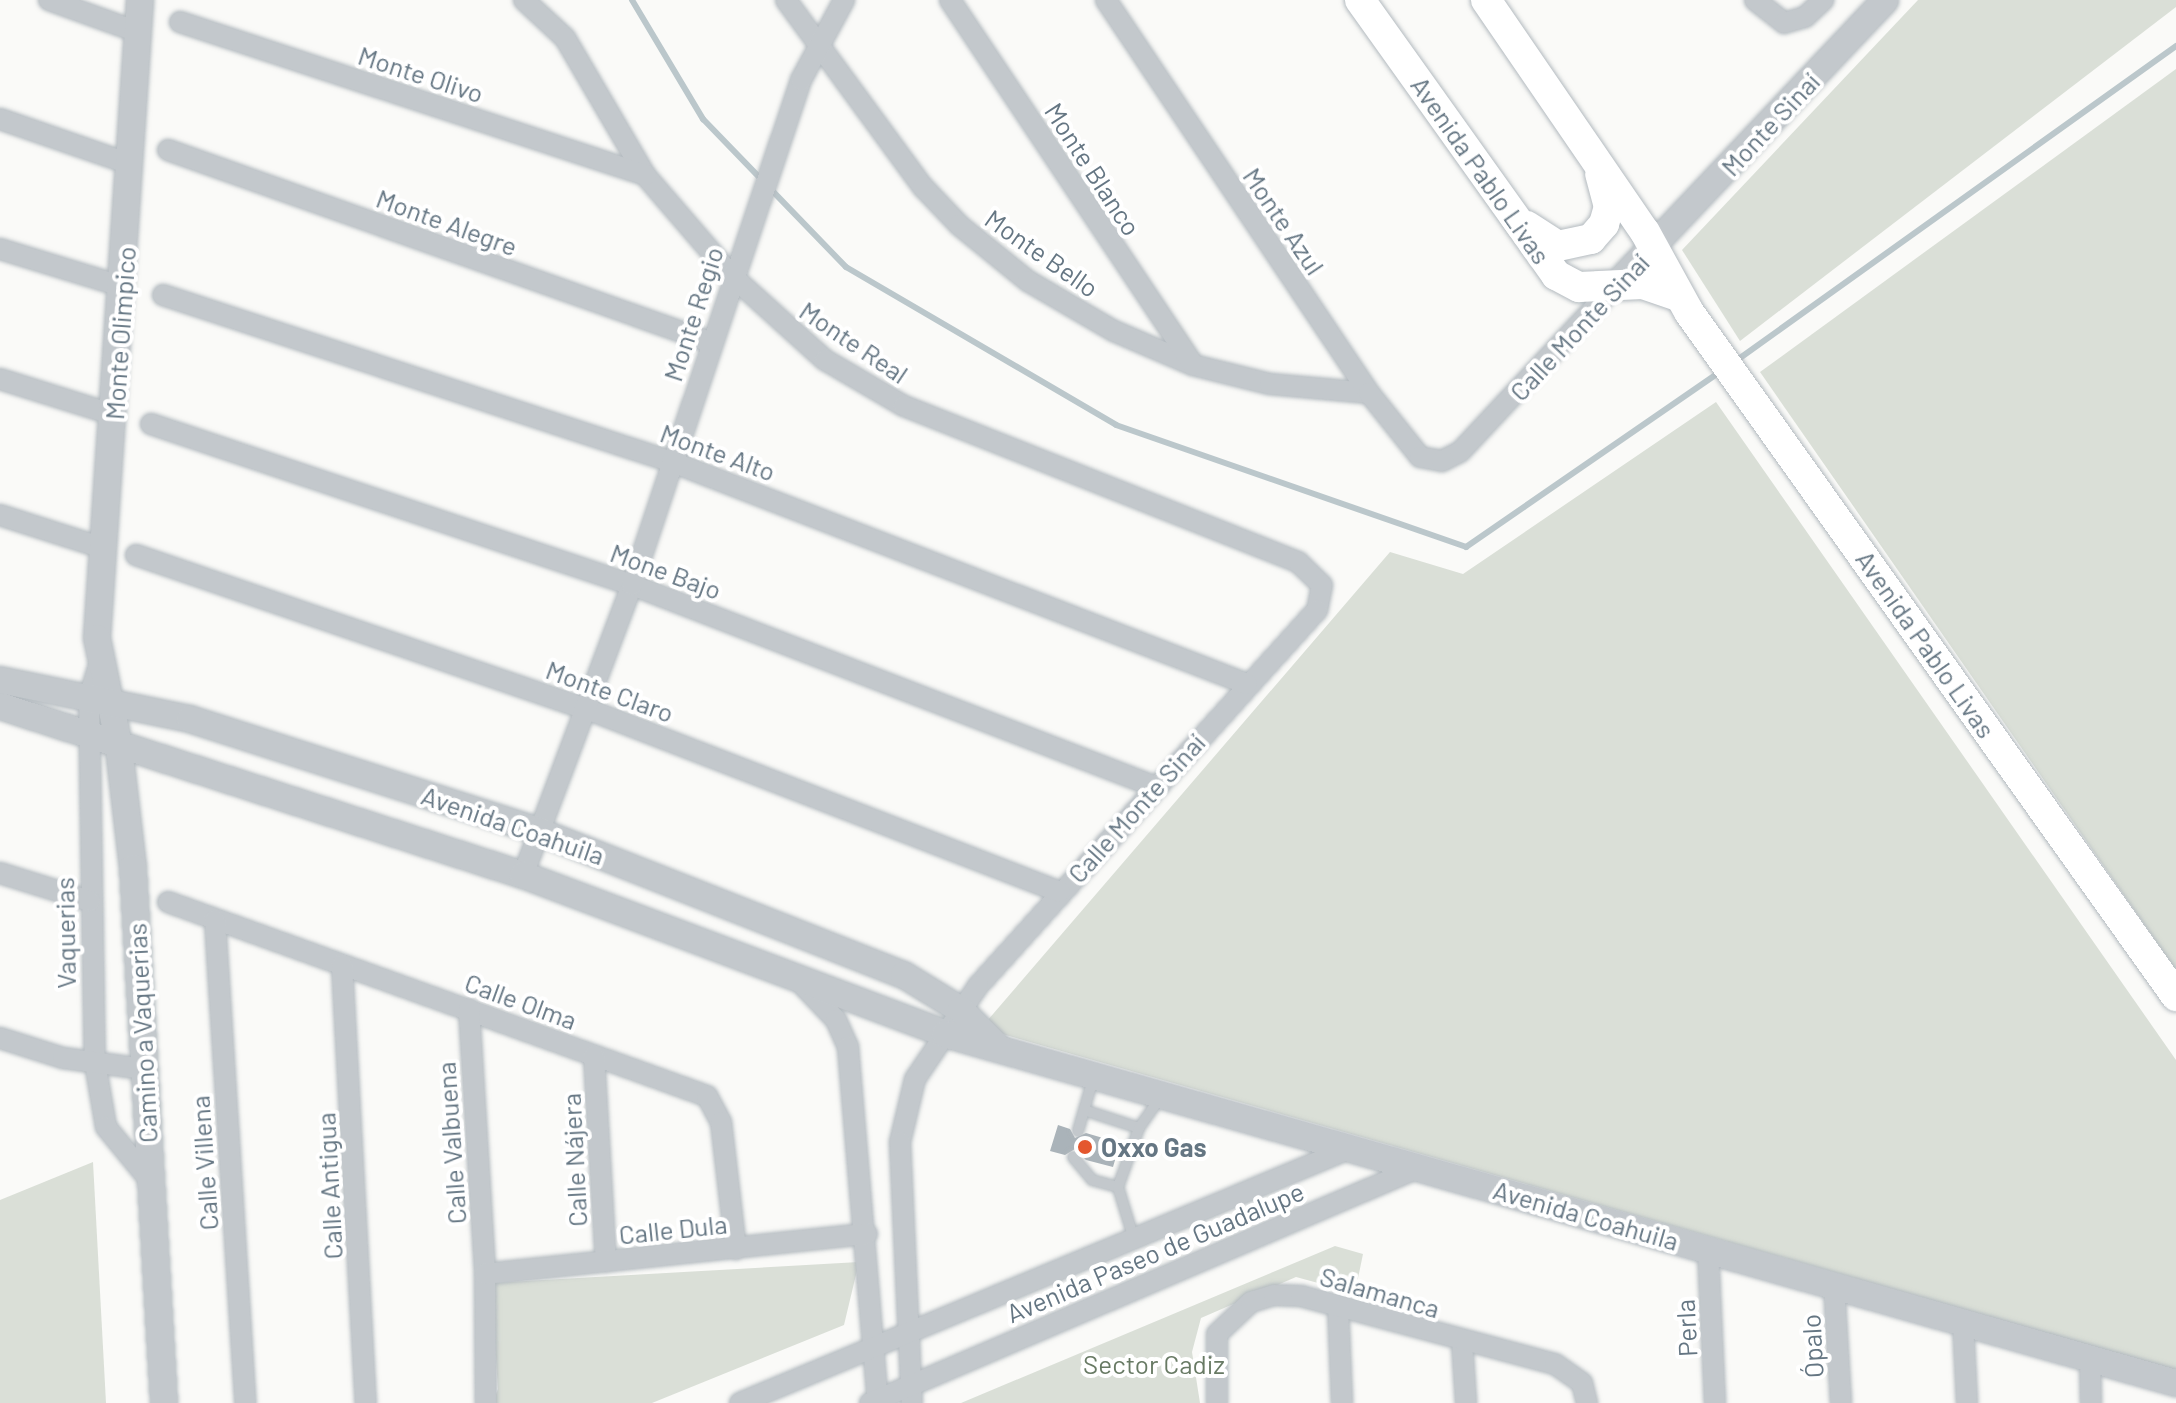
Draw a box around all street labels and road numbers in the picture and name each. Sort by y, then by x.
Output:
street label: Monte Olivo [354,39,488,109]
street label: Monte Sinaí [1714,66,1826,182]
street label: Avenida Pablo Livas [1405,70,1557,270]
street label: Monte Blanco [1039,97,1147,241]
street label: Monte Azul [1237,162,1331,280]
street label: Monte Alegre [372,182,522,262]
street label: Monte Bello [979,203,1105,303]
street label: Monte Regio [657,243,729,385]
street label: Monte Olimpico [98,245,142,421]
street label: Calle Monte Sinaí [1503,247,1655,407]
street label: Monte Real [794,294,914,390]
street label: Monte Alto [656,417,780,487]
street label: Mone Bajo [606,537,726,605]
street label: Avenida Pablo Livas [1850,544,2002,744]
street label: Monte Claro [542,654,678,728]
street label: Calle Monte Sinaí [1061,727,1211,889]
street label: Avenida Coahuila [418,779,608,871]
street label: Vaquerias [48,877,82,989]
street label: Camino a Vaquerias [121,922,163,1144]
street label: Calle Olma [461,966,581,1036]
street label: Calle Valbuena [430,1061,472,1225]
street label: Calle Nájera [555,1092,593,1228]
street label: Calle Villena [184,1095,224,1231]
street label: Calle Antigua [310,1112,348,1260]
street label: Avenida Coahuila [1490,1174,1682,1256]
street label: Avenida Paseo de Guadalupe [1001,1175,1309,1329]
street label: Calle Dula [617,1208,729,1250]
street label: Salamanca [1317,1260,1443,1324]
street label: Perla [1669,1298,1703,1358]
street label: Ópalo [1795,1313,1829,1379]

